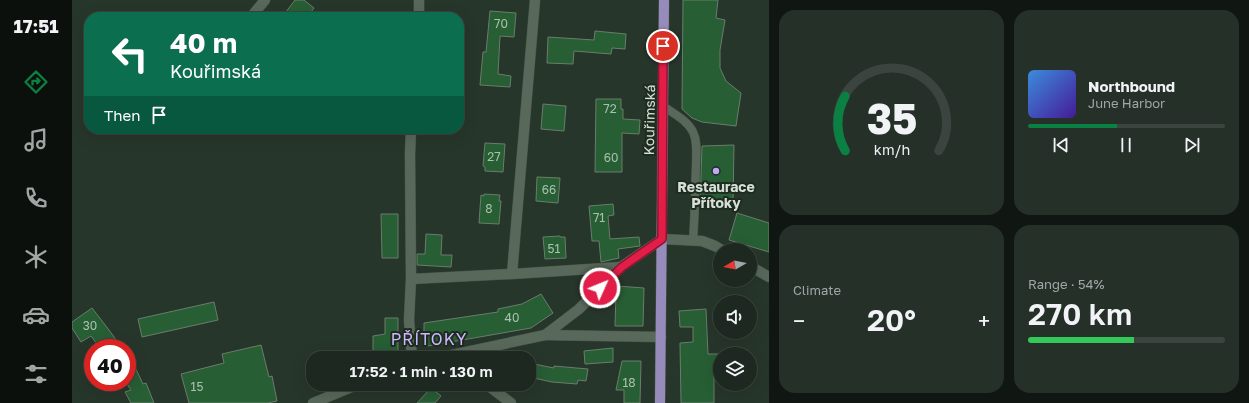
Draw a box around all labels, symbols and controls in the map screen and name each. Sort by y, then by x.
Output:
text: 17:51 [13,15,59,37]
house number: 70 [494,16,508,31]
text: 40 m [170,26,237,59]
icon: left [104,28,156,80]
pin [646,29,680,63]
icon: arrive [652,35,674,57]
text: Kouřimská [170,60,261,82]
icon: directions [22,68,50,96]
text: Northbound [1088,77,1175,95]
street label: Kouřimská [640,84,658,156]
text: 35 [866,92,917,142]
text: June Harbor [1088,95,1165,111]
house number: 72 [603,101,617,116]
icon: arrive [148,104,170,126]
text: Then [104,106,140,124]
icon: music [22,126,50,154]
icon: previous [1050,134,1072,156]
icon: pause [1115,134,1137,156]
icon: next [1181,134,1203,156]
text: km/h [873,140,910,157]
house number: 27 [487,149,501,164]
house number: 60 [604,150,618,165]
marker: Restaurace Přítoky [711,166,721,176]
place label: Restaurace Přítoky [677,178,755,211]
house number: 66 [542,182,556,197]
icon: phone [22,184,50,212]
house number: 8 [485,201,493,216]
house number: 71 [593,210,605,225]
house number: 51 [548,241,561,256]
icon: climate [22,243,50,271]
north arrow [713,243,757,287]
map controls [713,243,757,391]
position arrow [579,267,621,309]
text: Range · 54% [1028,276,1104,292]
text: Climate [793,282,841,298]
button: sound [713,295,757,339]
text: 270 km [1028,296,1132,332]
icon: car [22,301,50,329]
text: 20° [867,302,916,338]
text: − [793,307,805,334]
text: + [978,307,990,334]
house number: 40 [505,310,519,325]
house number: 30 [83,318,97,333]
district label: PŘÍTOKY [391,329,467,349]
speed limit sign: 40 [84,339,136,391]
button: layers [713,347,757,391]
icon: filters [22,360,50,388]
text: 17:52 · 1 min · 130 m [349,362,493,380]
house number: 18 [622,375,636,390]
house number: 15 [191,379,203,394]

